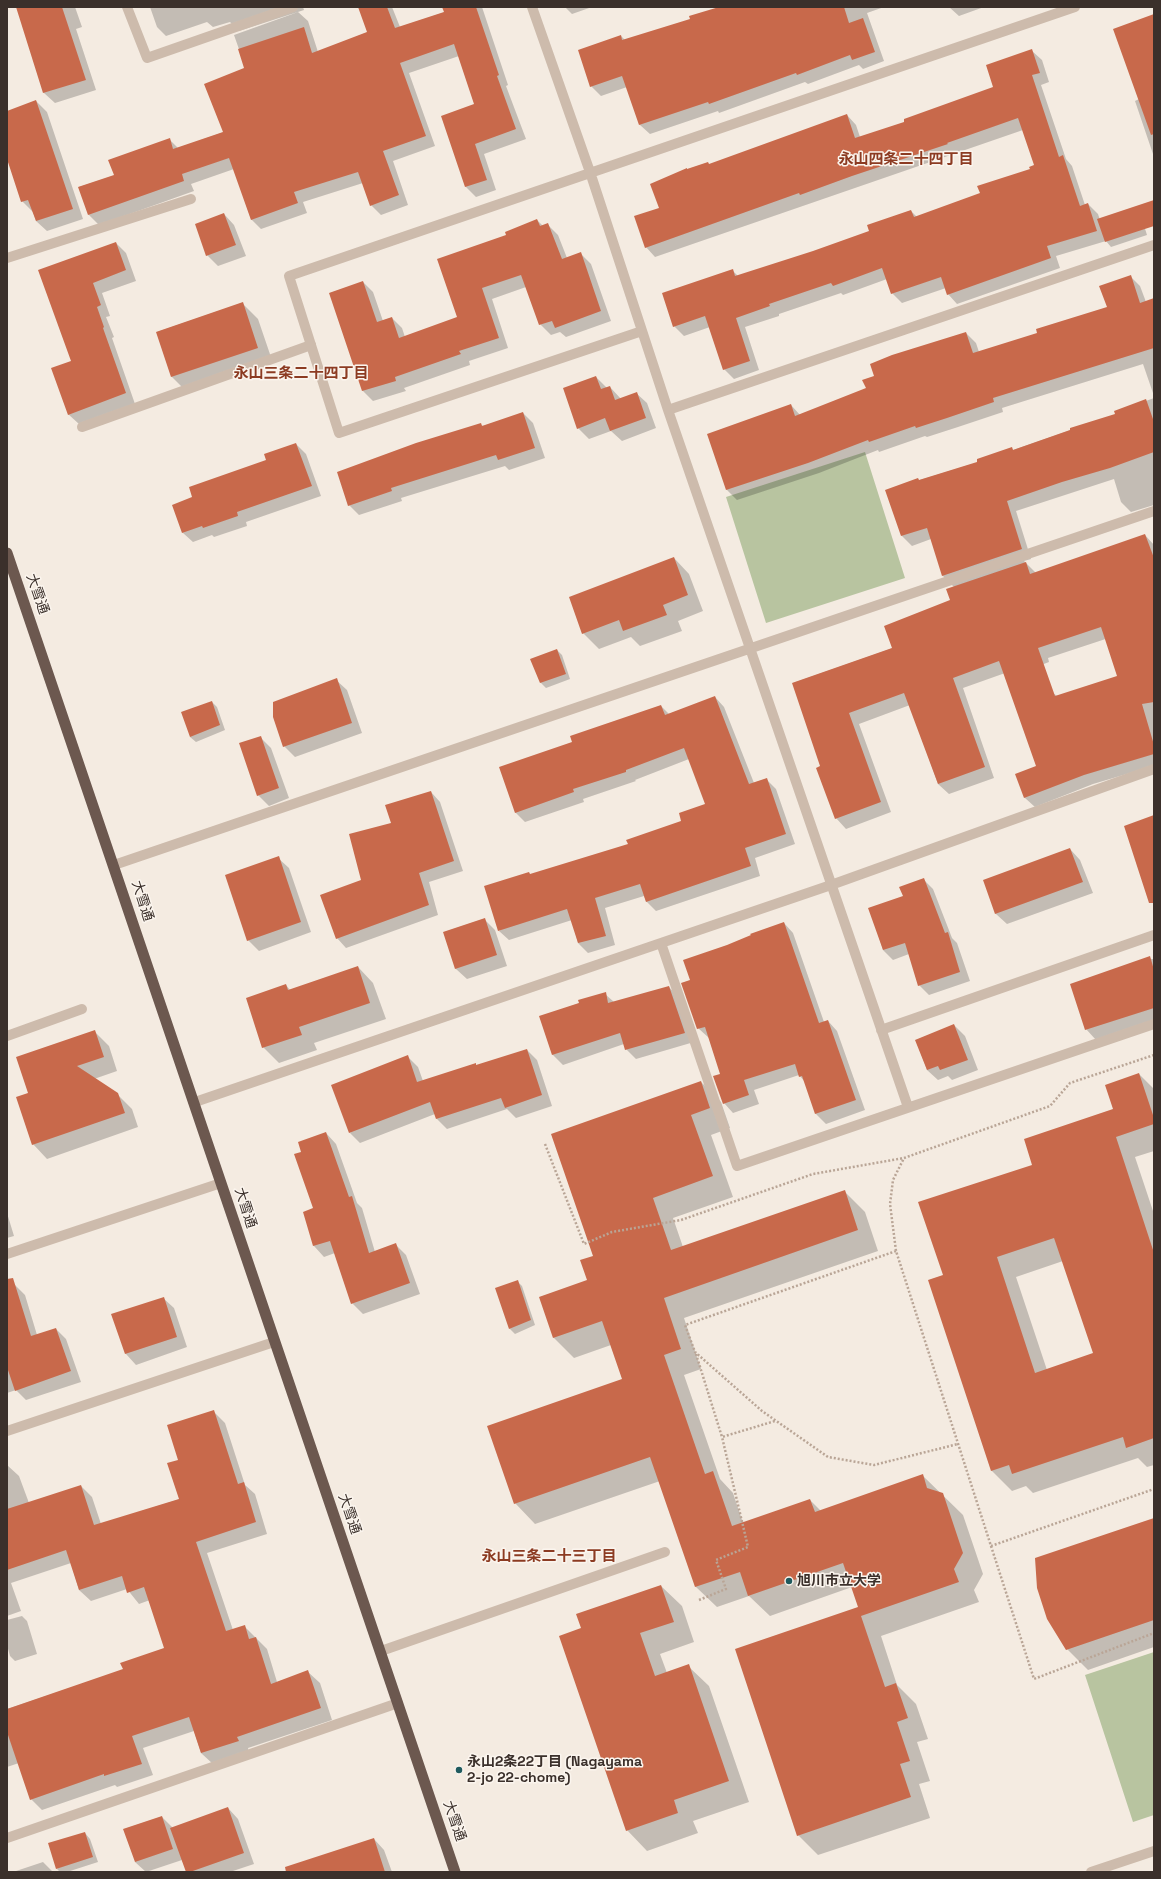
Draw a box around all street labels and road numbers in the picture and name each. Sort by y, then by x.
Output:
street label: 大雪通 [22,571,52,617]
street label: 大雪通 [128,878,156,924]
street label: 大雪通 [231,1185,259,1231]
street label: 大雪通 [334,1491,364,1537]
street label: 大雪通 [439,1798,469,1844]

